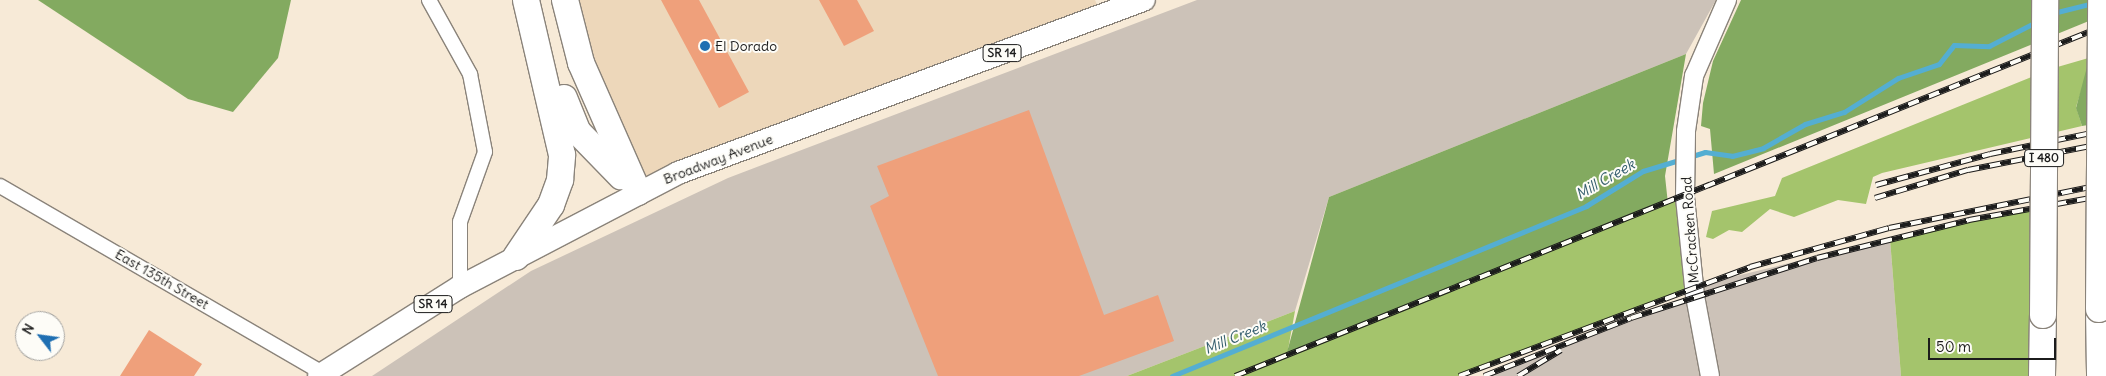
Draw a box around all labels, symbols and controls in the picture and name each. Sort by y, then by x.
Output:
place label: El Dorado [715,38,777,54]
marker: El Dorado [699,40,711,52]
road number: SR 14 [982,44,1022,62]
street label: Broadway Avenue [661,130,775,188]
road number: I 480 [2024,148,2064,168]
water label: Mill Creek [1572,155,1638,203]
street label: McCracken Road [1678,176,1702,284]
street label: East 135th Street [112,245,212,313]
road number: SR 14 [413,294,453,314]
north arrow [15,311,65,361]
water label: Mill Creek [1201,316,1269,358]
text: N [18,320,38,338]
scale bar [1931,328,2058,360]
text: 50 m [1936,337,1971,356]

